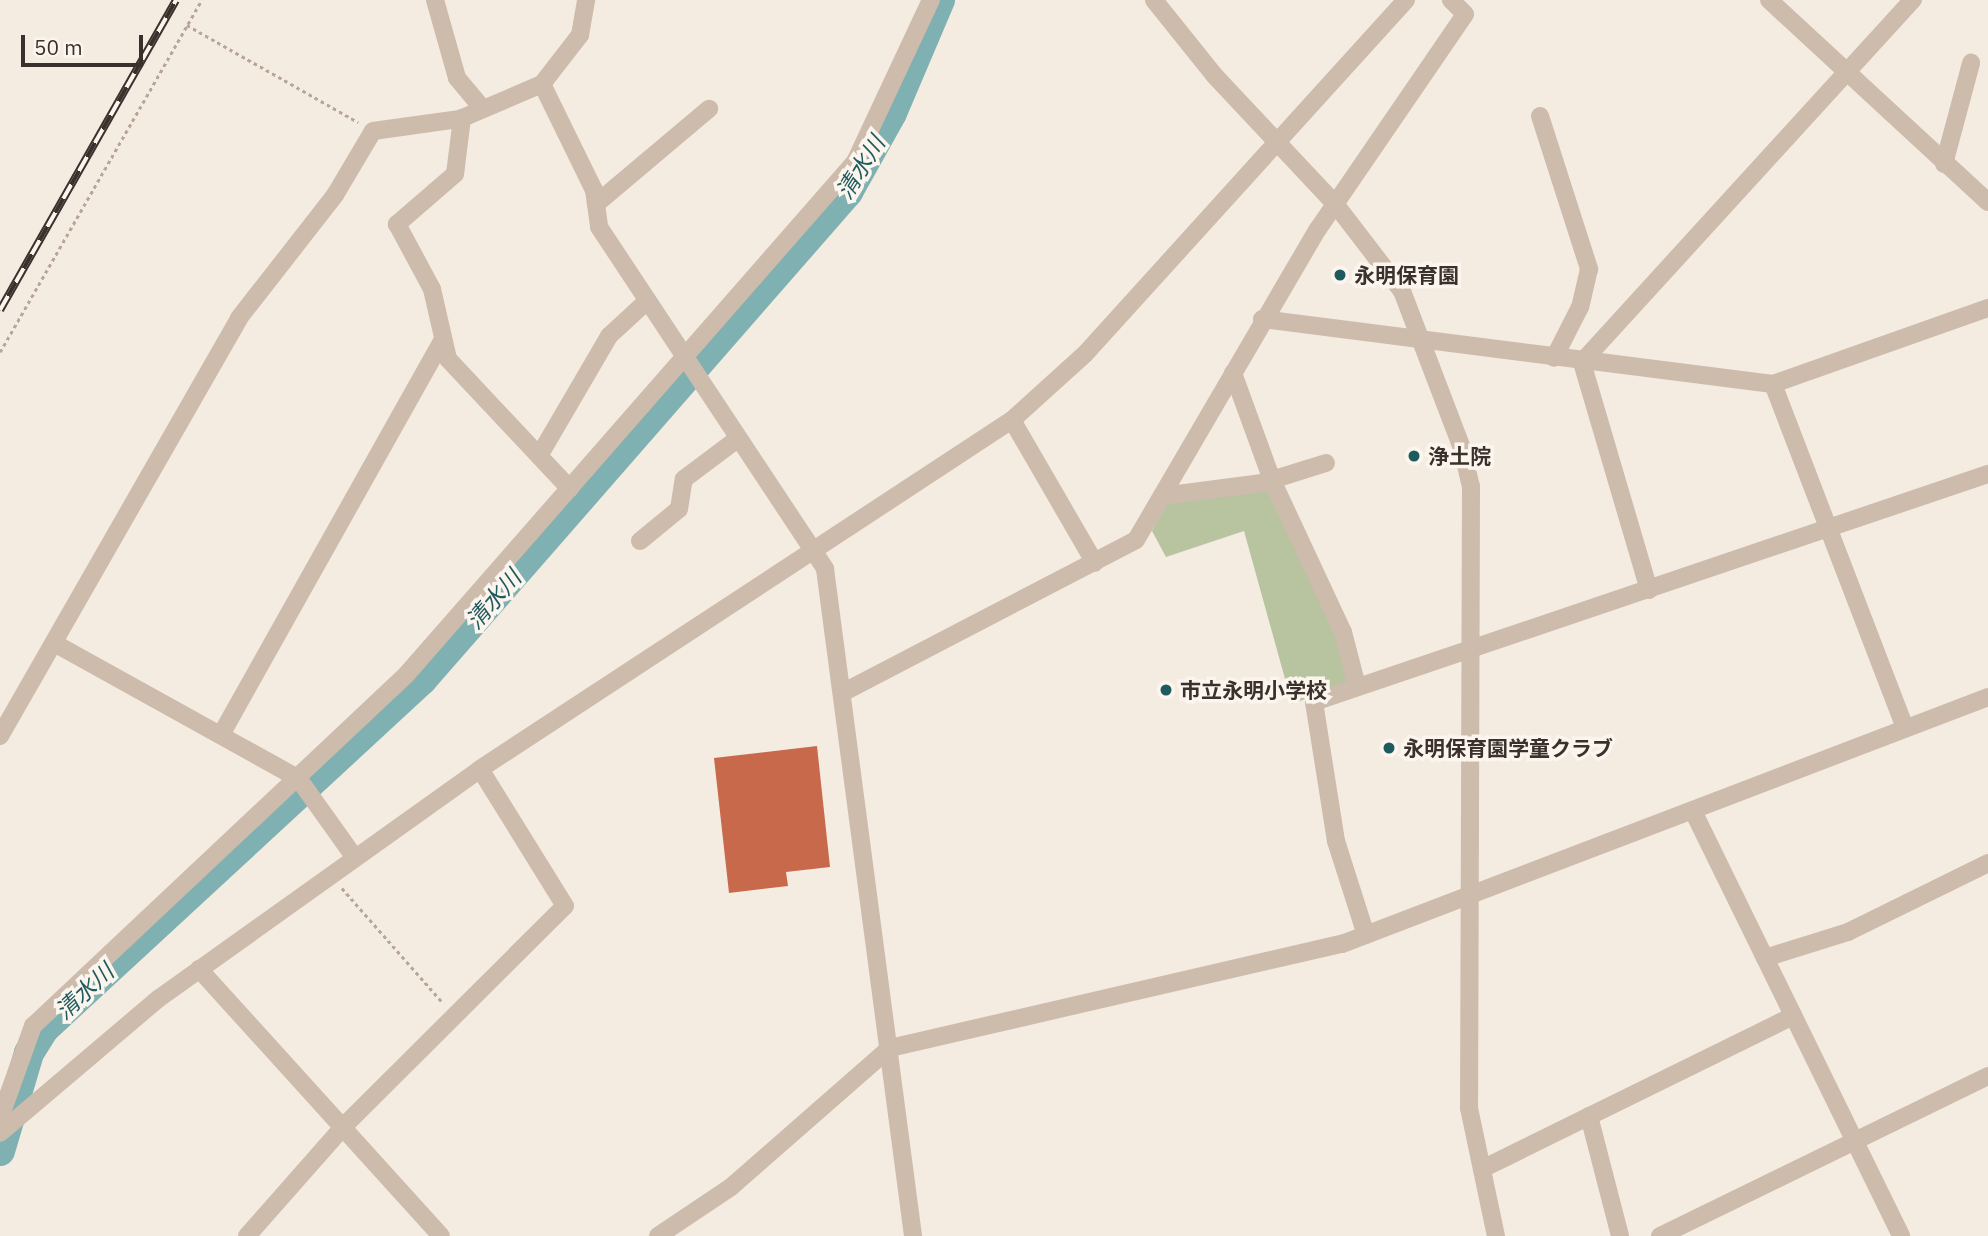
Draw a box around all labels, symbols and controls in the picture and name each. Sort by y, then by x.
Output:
scale bar [24,21,147,65]
text: 50 m [34,33,83,61]
water label: 清水川 [830,130,890,204]
place label: 永明保育園 [1354,262,1459,288]
marker: 永明保育園 [1332,267,1348,283]
place label: 浄土院 [1428,443,1491,469]
marker: 浄土院 [1406,448,1422,464]
water label: 清水川 [460,564,526,634]
place label: 市立永明小学校 [1180,677,1327,703]
marker: 市立永明小学校 [1158,682,1174,698]
place label: 永明保育園学童クラブ [1403,735,1613,761]
marker: 永明保育園学童クラブ [1381,740,1397,756]
water label: 清水川 [49,957,119,1025]

